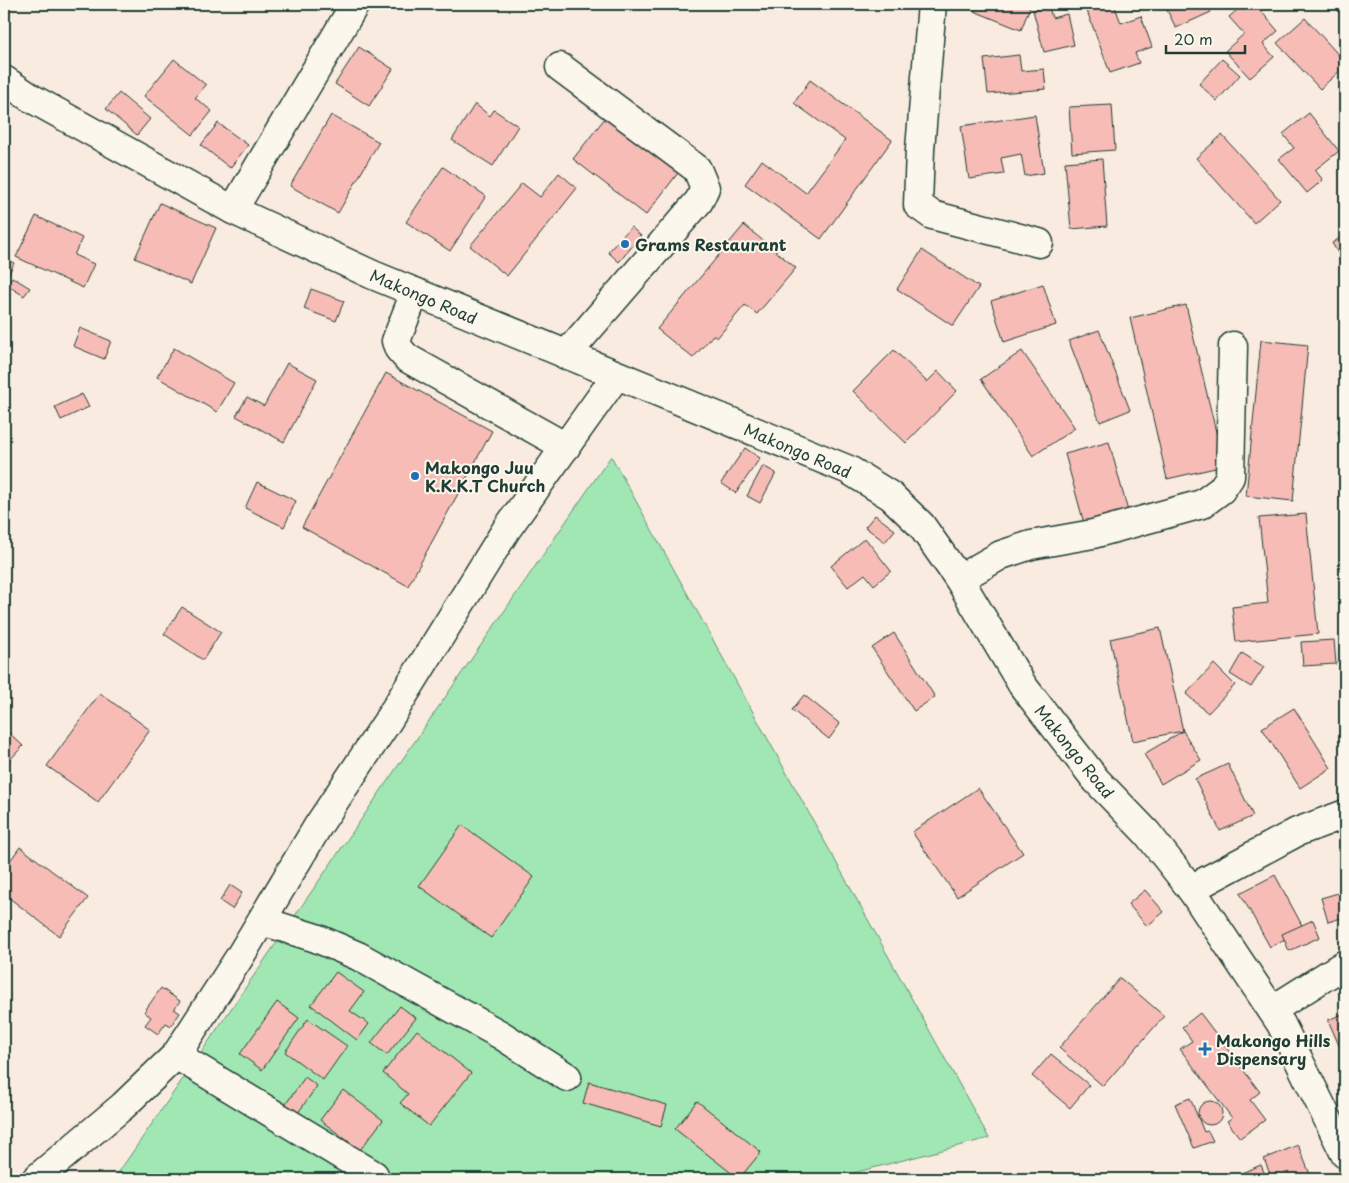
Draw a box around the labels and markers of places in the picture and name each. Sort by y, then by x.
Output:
place label: Grams Restaurant [635,232,787,256]
marker: Grams Restaurant [619,238,631,250]
place label: Makongo Juu K.K.K.T Church [425,455,545,497]
marker: Makongo Juu K.K.K.T Church [409,470,421,482]
place label: Makongo Hills Dispensary [1216,1028,1331,1070]
marker: Makongo Hills Dispensary [1198,1042,1212,1056]

